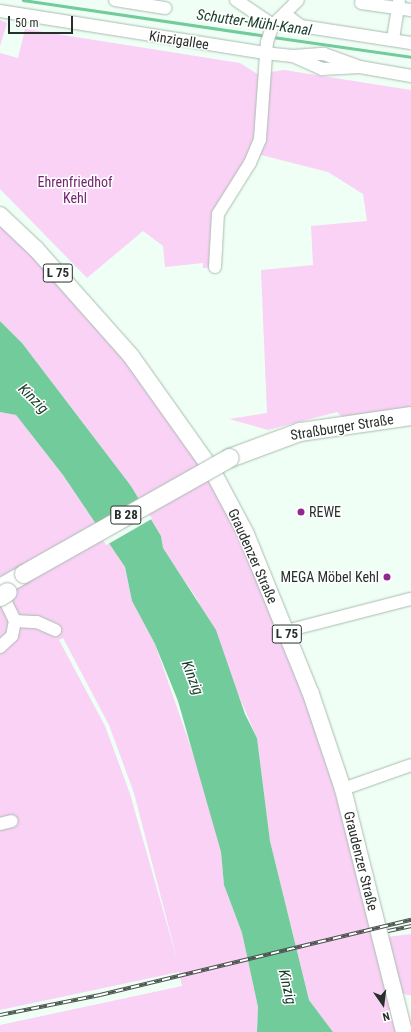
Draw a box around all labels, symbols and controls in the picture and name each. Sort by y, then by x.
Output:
water label: Schutter-Mühl-Kanal [195,6,313,40]
scale bar [10,8,75,34]
text: 50 m [15,16,39,30]
street label: Kinzigallee [148,27,210,53]
park label: Ehrenfriedhof Kehl [38,174,112,206]
road number: L 75 [42,262,74,284]
water label: Kinzig [14,380,52,418]
street label: Straßburger Straße [289,411,395,443]
road number: B 28 [110,504,142,526]
place label: REWE [309,504,341,520]
street label: Graudenzer Straße [225,506,281,606]
marker: REWE [296,507,306,517]
place label: MEGA Möbel Kehl [280,569,379,585]
marker: MEGA Möbel Kehl [382,572,392,582]
road number: L 75 [271,623,303,645]
water label: Kinzig [177,658,207,698]
street label: Graudenzer Straße [341,809,381,913]
water label: Kinzig [274,968,300,1006]
north arrow [363,984,403,1024]
text: N [381,1009,391,1023]

